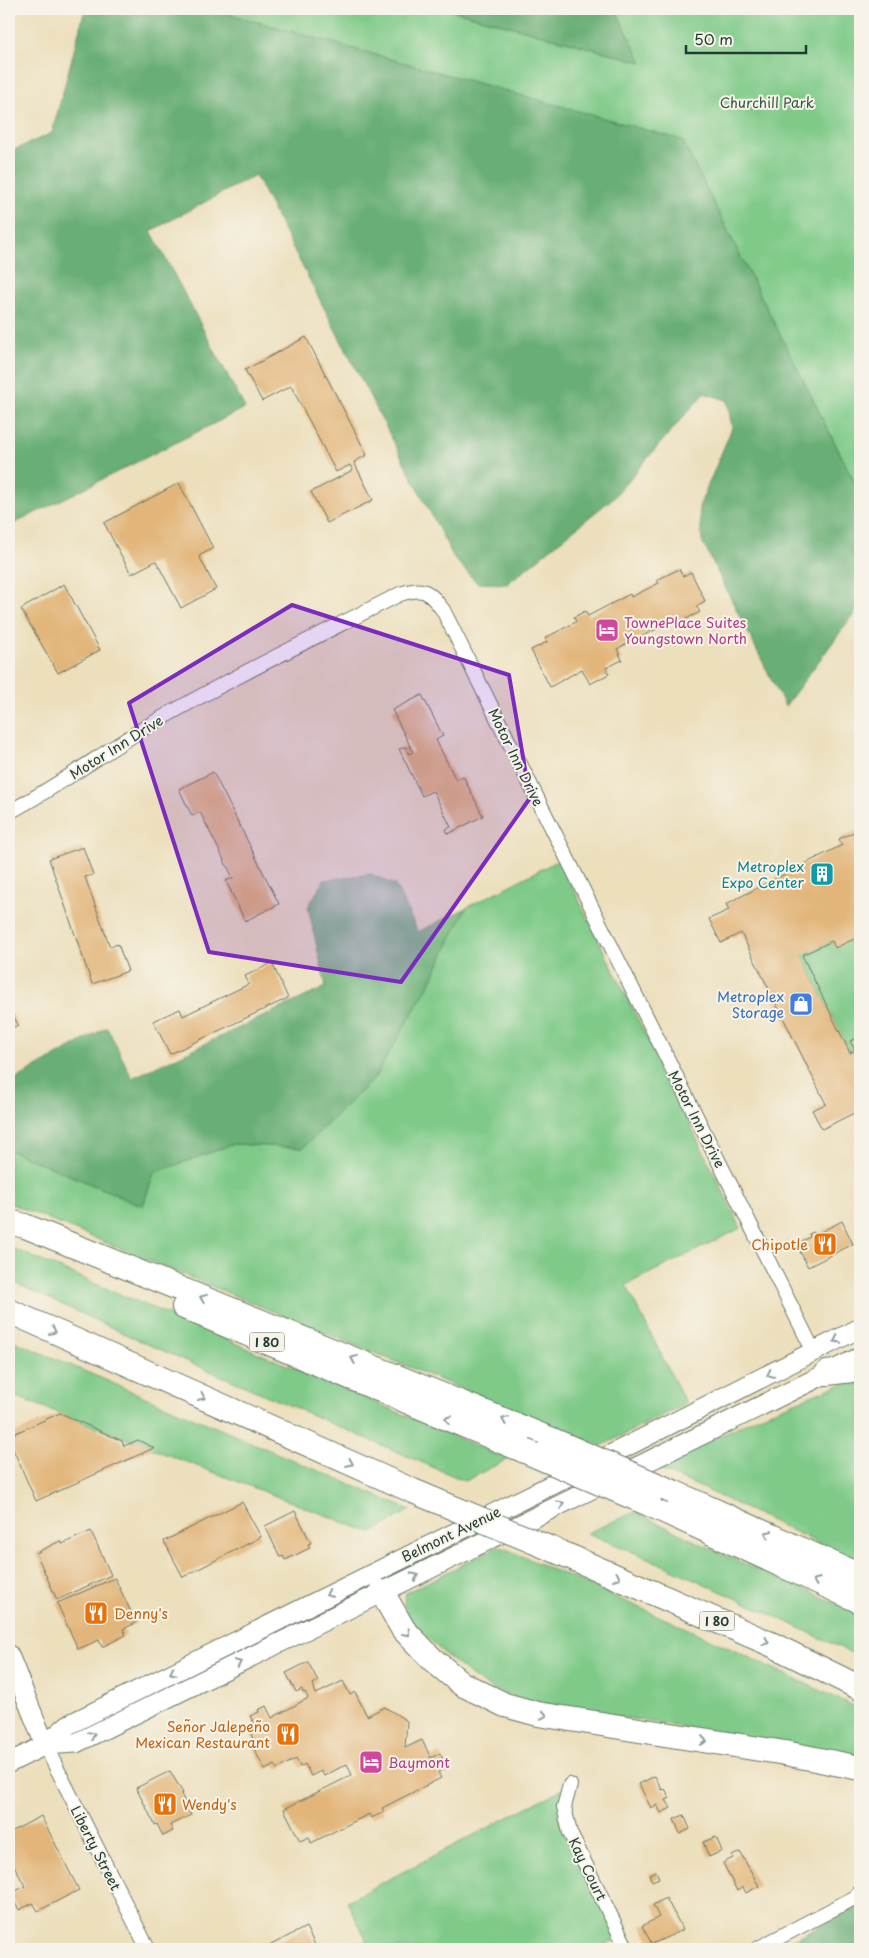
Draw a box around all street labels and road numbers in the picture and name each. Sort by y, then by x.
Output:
street label: Motor Inn Drive [483,704,549,810]
street label: Motor Inn Drive [65,710,167,784]
street label: Motor Inn Drive [663,1067,731,1171]
road number: I 80 [250,1332,284,1351]
street label: Belmont Avenue [398,1501,504,1567]
road number: I 80 [700,1612,734,1630]
street label: Liberty Street [66,1802,127,1894]
street label: Kay Court [564,1834,612,1904]

